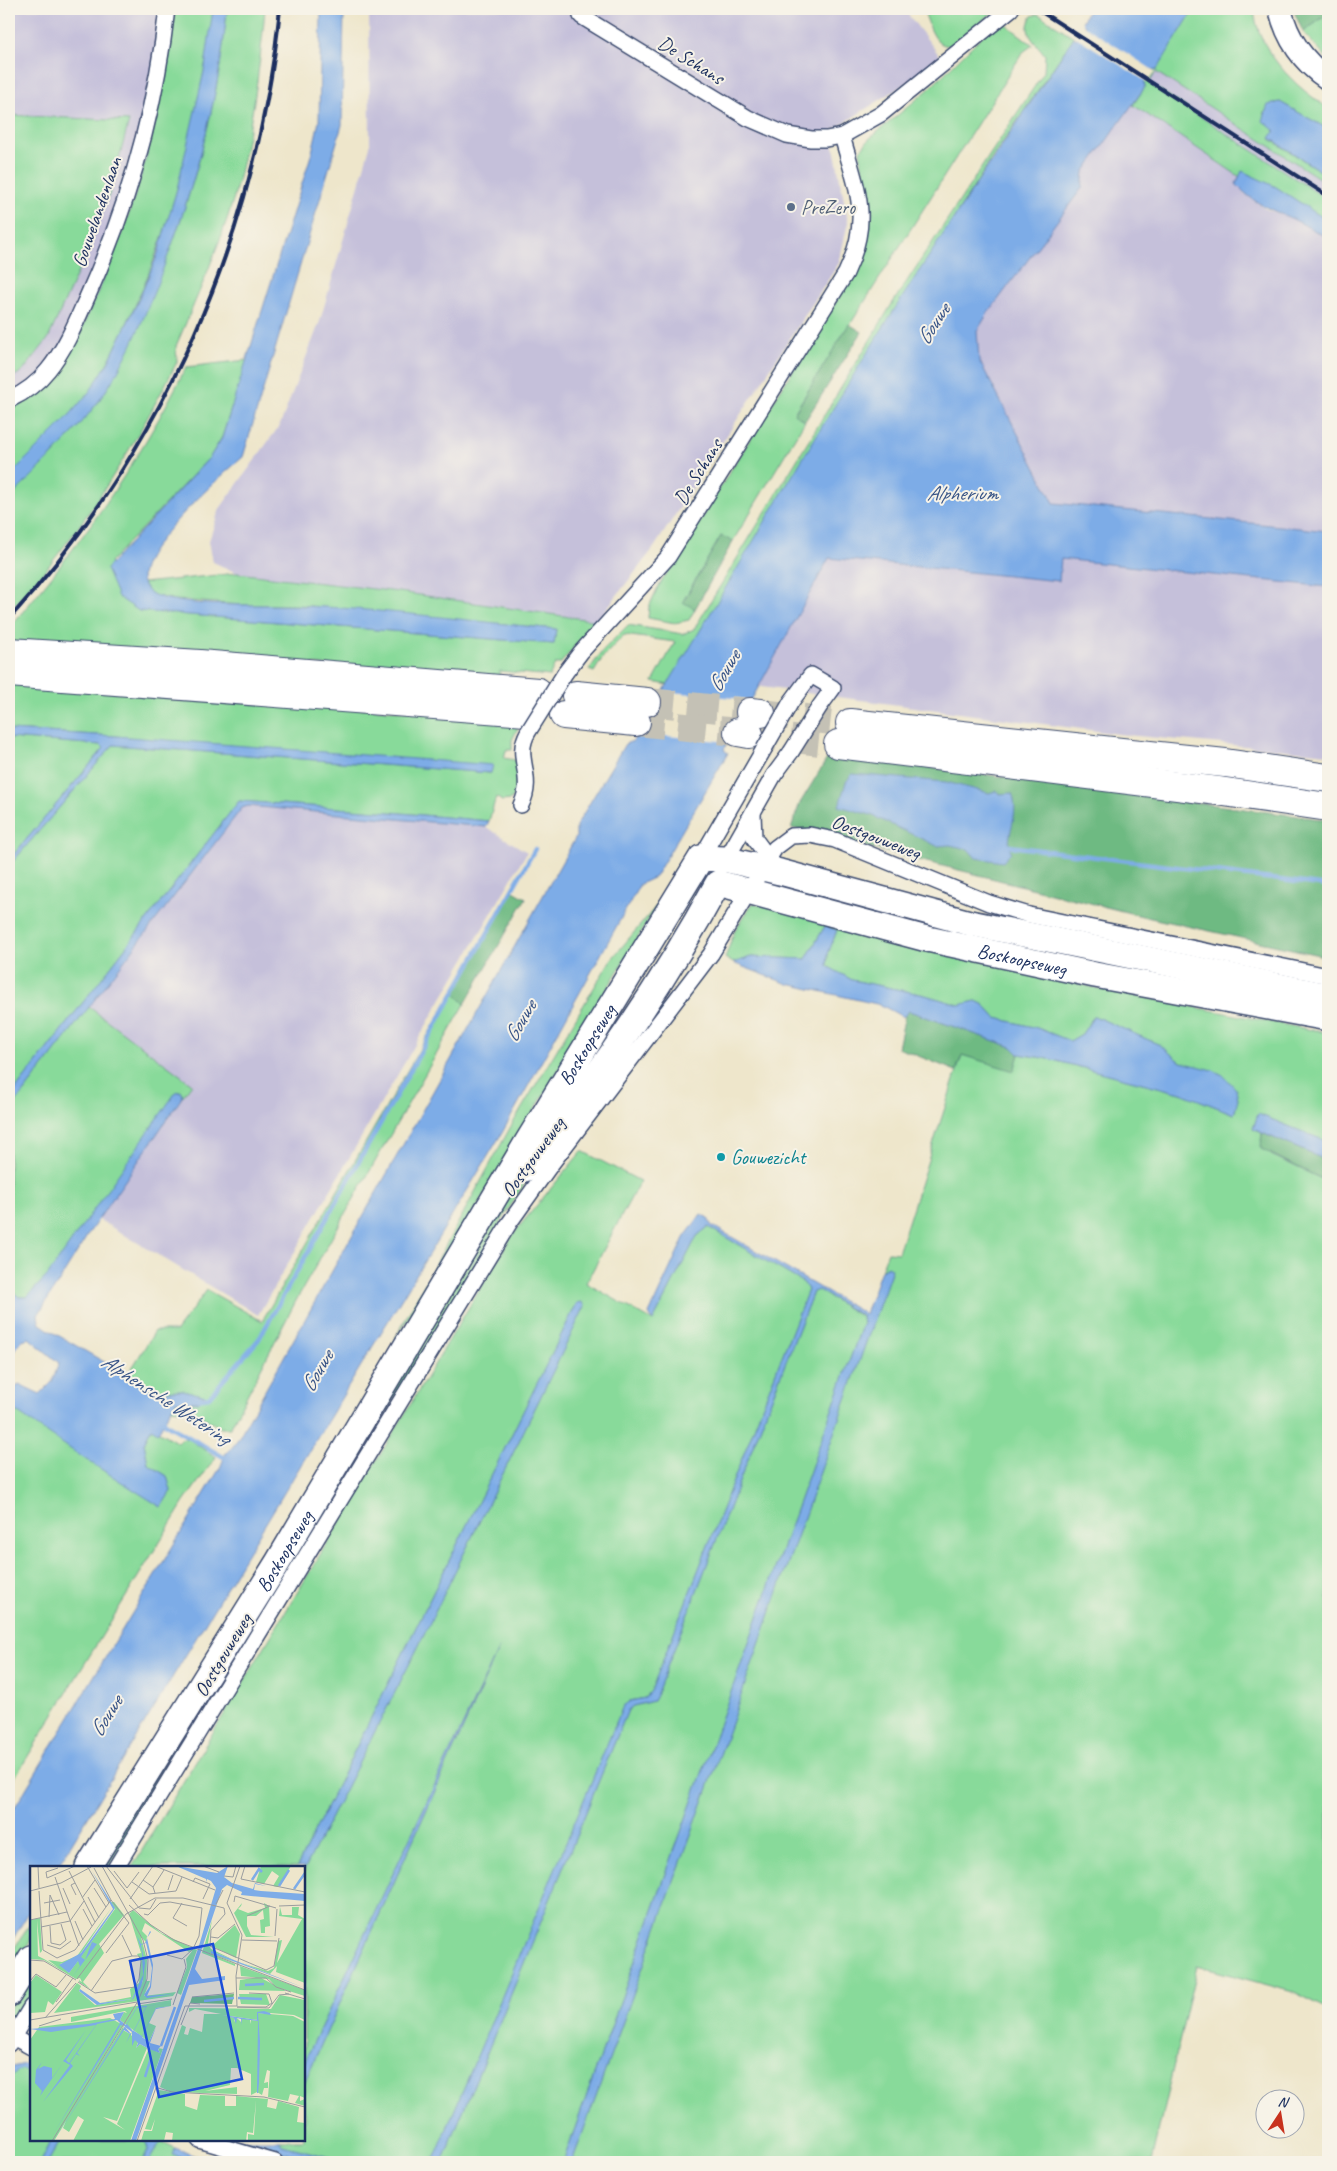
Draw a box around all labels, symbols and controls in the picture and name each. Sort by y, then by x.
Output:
street label: De Schans [653,30,730,91]
street label: Gouwelandenlaan [66,153,128,270]
place label: PreZero [801,195,856,220]
marker: PreZero [785,201,797,213]
water label: Gouwe [910,296,957,349]
street label: De Schans [668,433,729,510]
water label: Alpherium [927,480,999,506]
water label: Gouwe [702,643,748,696]
street label: Oostgouweweg [828,809,926,866]
street label: Boskoopseweg [975,938,1071,981]
water label: Gouwe [498,993,544,1046]
street label: Boskoopseweg [553,998,622,1090]
street label: Oostgouweweg [496,1111,572,1202]
place label: Gouwezicht [731,1145,808,1170]
marker: Gouwezicht [715,1151,727,1163]
water label: Gouwe [295,1343,341,1396]
water label: Alphensche Wetering [97,1348,238,1452]
street label: Boskoopseweg [250,1504,319,1596]
street label: Oostgouweweg [188,1607,259,1701]
water label: Gouwe [84,1688,130,1741]
inset map [30,1866,305,2141]
north arrow [1254,2088,1304,2138]
text: N [1277,2093,1291,2111]

